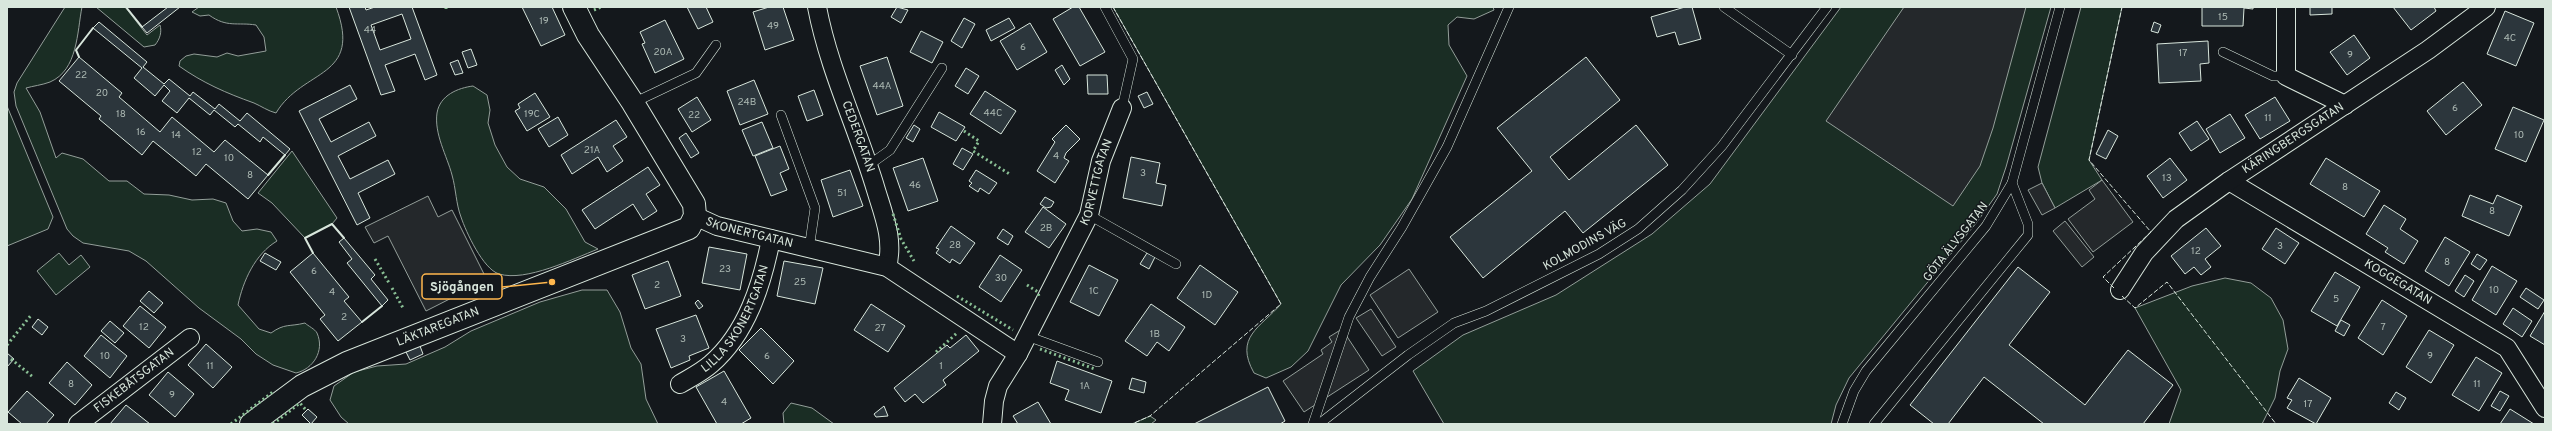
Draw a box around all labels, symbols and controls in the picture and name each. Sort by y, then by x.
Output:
house number: 15 [2218,11,2228,24]
house number: 19 [539,15,549,28]
house number: 49 [767,20,779,33]
house number: 44 [364,24,376,37]
house number: 4C [2504,32,2516,45]
house number: 6 [1020,41,1026,54]
house number: 20A [653,46,673,59]
house number: 17 [2179,47,2187,60]
house number: 9 [2347,49,2353,62]
house number: 22 [75,69,87,82]
house number: 44A [872,80,892,93]
house number: 20 [96,87,108,100]
house number: 24B [738,96,756,109]
street label: CEDERGATAN [838,99,878,174]
street label: KÄRINGBERGSGATAN [2239,99,2347,178]
house number: 6 [2452,102,2458,115]
house number: 44C [984,107,1002,120]
house number: 18 [116,108,126,121]
house number: 19C [524,108,540,121]
house number: 22 [688,109,700,122]
house number: 11 [2264,112,2272,125]
house number: 16 [136,126,146,139]
house number: 14 [171,129,181,142]
house number: 10 [2514,129,2524,142]
street label: KORVETTGATAN [1077,137,1117,228]
house number: 21A [584,144,600,157]
house number: 12 [192,146,202,159]
house number: 4 [1053,150,1059,163]
house number: 10 [224,152,234,165]
house number: 3 [1140,167,1146,180]
house number: 8 [247,169,253,182]
house number: 13 [2162,172,2172,185]
house number: 46 [909,179,921,192]
house number: 8 [2342,181,2348,194]
house number: 51 [837,187,847,200]
street label: GÖTA ÄLVSGATAN [1920,199,1992,285]
house number: 8 [2489,205,2495,218]
street label: SKONERTGATAN [703,214,795,252]
street label: KOLMODINS VÄG [1540,215,1630,275]
house number: 2B [1040,222,1052,235]
house number: 28 [949,239,961,252]
house number: 3 [2277,240,2283,253]
house number: 12 [2191,245,2201,258]
street label: KOGGEGATAN [2361,256,2435,309]
house number: 8 [2444,256,2450,269]
street label: LILLA SKONERTGATAN [698,263,773,377]
house number: 23 [719,263,731,276]
house number: 6 [311,265,317,278]
house number: 30 [995,272,1007,285]
callout: Sjögången [422,274,502,299]
house number: 25 [794,276,806,289]
house number: 2 [654,279,660,292]
text: Sjögången [430,280,494,296]
house number: 10 [2489,284,2499,297]
house number: 1C [1089,285,1099,298]
house number: 4 [329,286,335,299]
house number: 1D [1202,289,1212,302]
house number: 5 [2333,293,2339,306]
street label: LÄKTAREGATAN [394,304,482,351]
house number: 2 [341,311,347,324]
house number: 12 [139,321,149,334]
house number: 7 [2380,321,2386,334]
house number: 27 [874,322,886,335]
house number: 1B [1150,328,1160,341]
house number: 3 [680,333,686,346]
street label: FISKEBÅTSGATAN [91,345,178,417]
house number: 10 [100,350,110,363]
house number: 6 [764,350,770,363]
house number: 9 [2427,350,2433,363]
house number: 11 [206,360,214,373]
house number: 1 [939,360,943,373]
house number: 8 [68,378,74,391]
house number: 11 [2473,378,2481,391]
house number: 1A [1080,380,1090,393]
house number: 9 [169,389,175,402]
house number: 4 [721,396,727,409]
house number: 17 [2304,398,2312,411]

